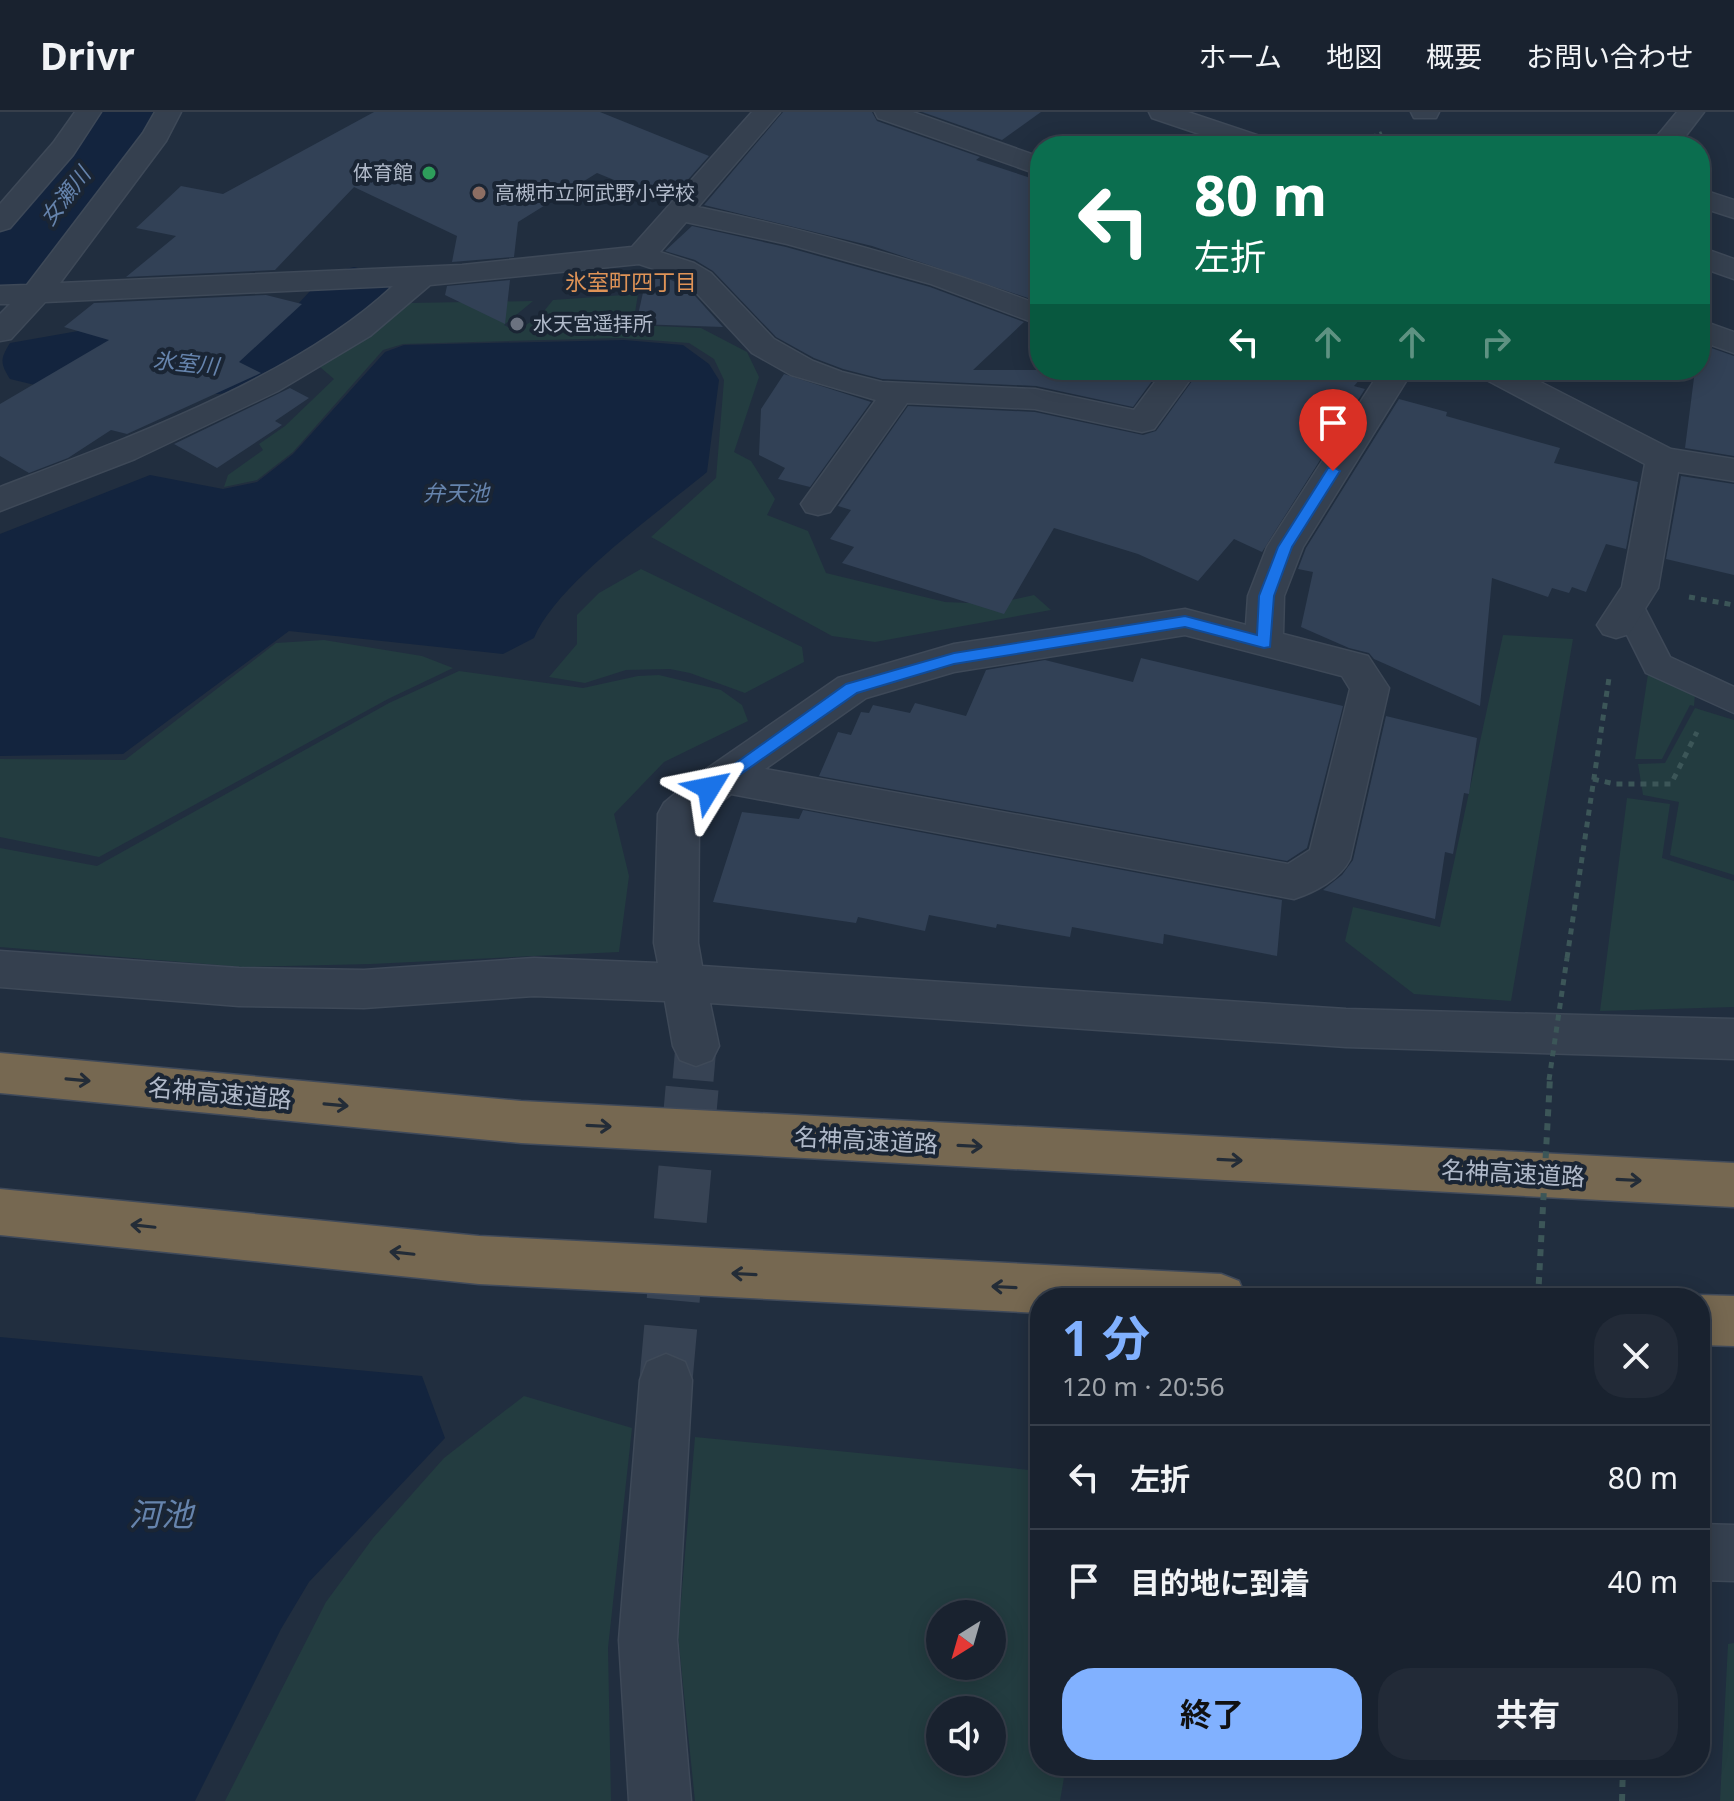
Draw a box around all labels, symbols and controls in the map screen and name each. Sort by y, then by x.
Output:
text: Drivr [40,29,135,81]
text: ホーム [1199,37,1282,75]
text: 地図 [1326,37,1382,75]
text: 概要 [1426,37,1482,75]
text: お問い合わせ [1526,37,1694,75]
text: 80 m [1194,156,1327,232]
water label: 女瀬川 [32,159,98,231]
place label: 体育館 [353,159,413,186]
marker: 体育館 [420,164,438,182]
icon: left [1062,168,1166,272]
place label: 高槻市立阿武野小学校 [495,179,695,206]
marker: 高槻市立阿武野小学校 [470,184,488,202]
text: 左折 [1194,232,1266,281]
district label: 氷室町四丁目 [565,266,697,296]
place label: 水天宮遥拝所 [533,310,653,337]
marker: 水天宮遥拝所 [508,315,526,333]
icon: left [1222,320,1266,364]
icon: ahead [1306,320,1350,364]
icon: ahead [1390,320,1434,364]
icon: right [1474,320,1518,364]
water label: 氷室川 [152,344,222,381]
pin [1299,389,1367,471]
icon: arrive [1311,401,1355,445]
water label: 弁天池 [423,477,491,507]
position arrow [667,746,751,830]
street label: 名神高速道路 [147,1070,293,1115]
one-way arrow [64,1073,91,1088]
one-way arrow [323,1097,349,1112]
one-way arrow [585,1119,612,1134]
street label: 名神高速道路 [793,1119,939,1160]
one-way arrow [956,1139,983,1154]
street label: 名神高速道路 [1440,1152,1586,1193]
one-way arrow [1216,1153,1243,1168]
one-way arrow [1615,1172,1642,1187]
one-way arrow [130,1219,157,1234]
one-way arrow [389,1245,416,1260]
one-way arrow [731,1266,758,1281]
one-way arrow [991,1279,1018,1294]
text: 1 分 [1062,1305,1150,1370]
button: close [1594,1314,1678,1398]
text: 120 m · 20:56 [1062,1368,1225,1404]
icon: left [1062,1455,1106,1499]
text: 80 m [1608,1457,1678,1498]
text: 左折 [1130,1458,1190,1499]
water label: 河池 [129,1492,196,1535]
icon: arrive [1062,1559,1106,1603]
text: 40 m [1608,1561,1678,1602]
text: 目的地に到着 [1130,1562,1310,1603]
north arrow [926,1600,1006,1680]
map controls [926,1600,1006,1776]
button: 終了 [1062,1668,1362,1760]
button: 共有 [1378,1668,1678,1760]
button: sound [926,1696,1006,1776]

